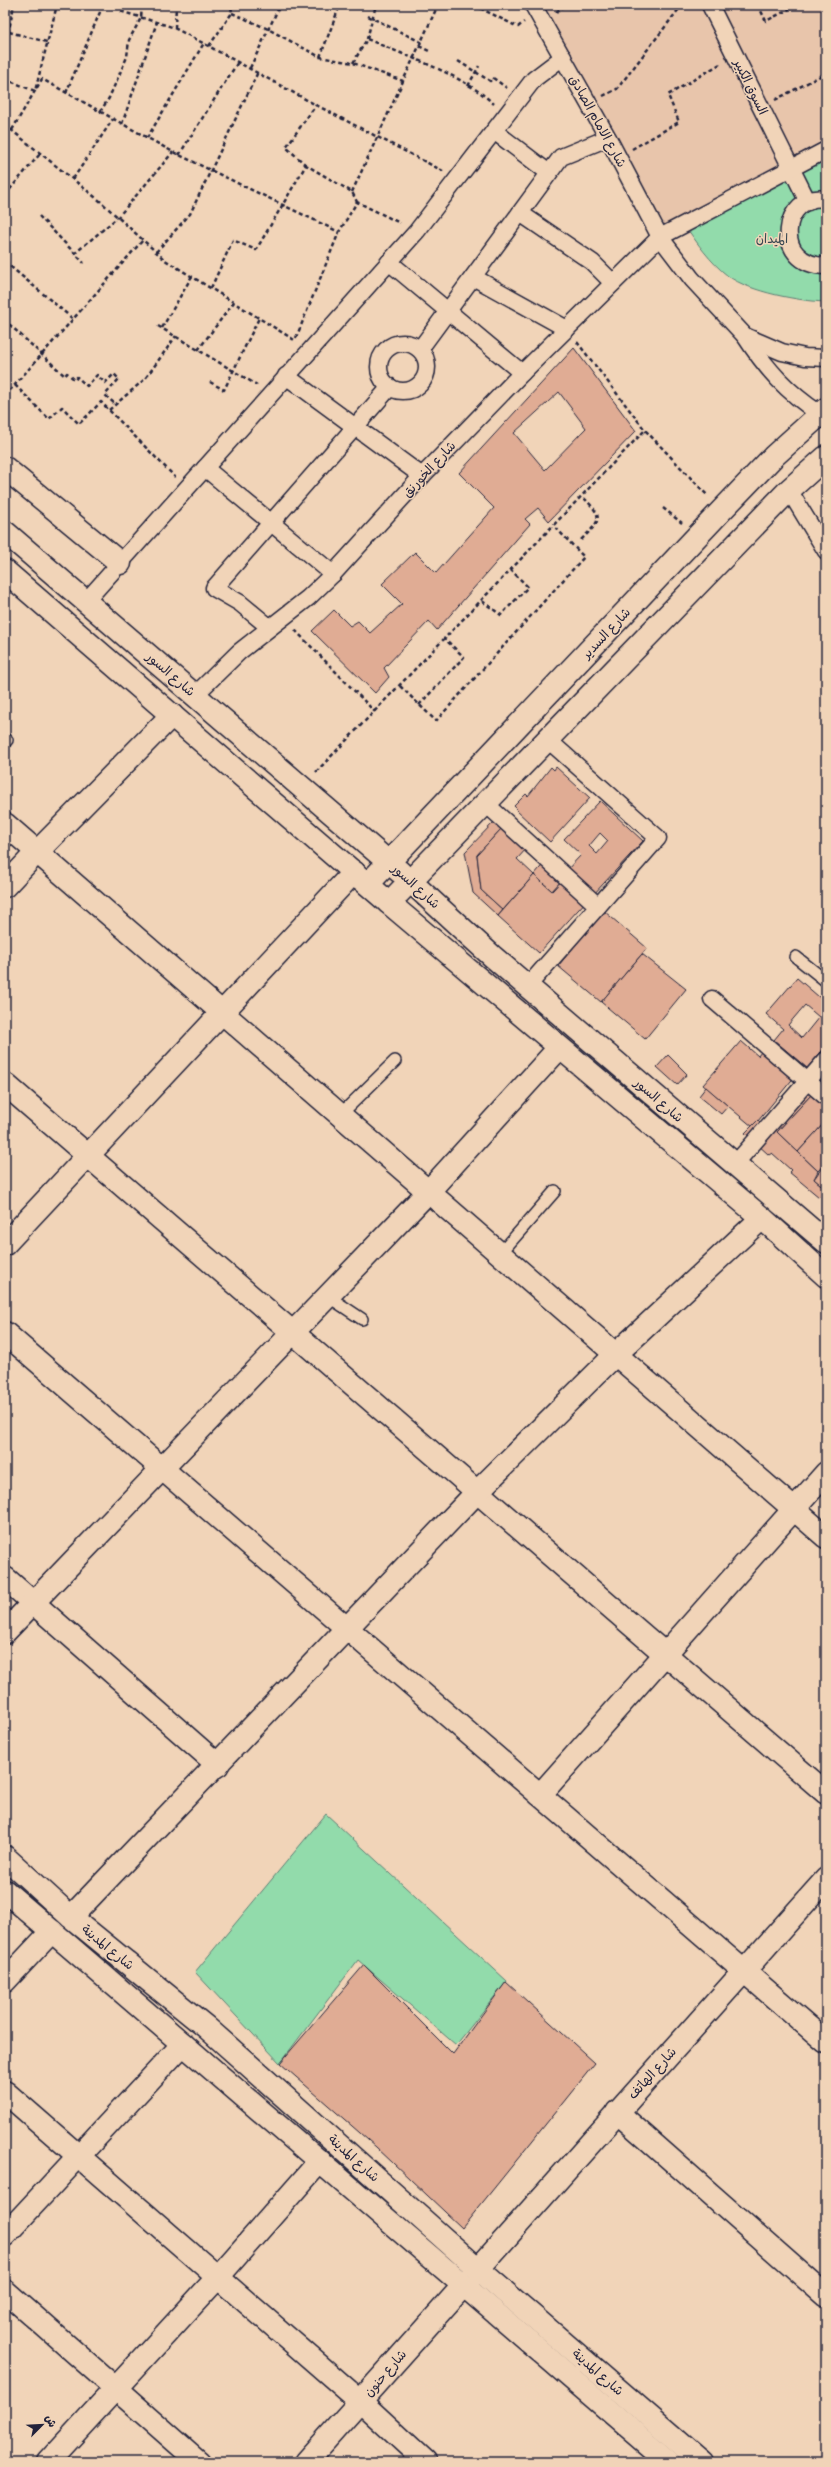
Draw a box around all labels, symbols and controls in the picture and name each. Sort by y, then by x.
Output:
street label: السوق الكبير [730,56,771,118]
street label: شارع الامام الصادق [564,72,630,171]
park label: الميدان [756,231,788,247]
street label: شارع الخورنق [399,438,460,501]
street label: شارع السدير [578,605,635,664]
street label: شارع السور [142,648,198,701]
street label: شارع السور [387,860,443,913]
street label: شارع السور [630,1074,686,1127]
street label: شارع المدينة [78,1921,137,1974]
street label: شارع الهاتف [625,2044,681,2103]
street label: شارع المدينة [324,2131,382,2186]
street label: شارع المدينة [568,2346,627,2400]
street label: شارع حنون [361,2347,411,2401]
north arrow [22,2405,62,2445]
text: ش [42,2413,59,2429]

